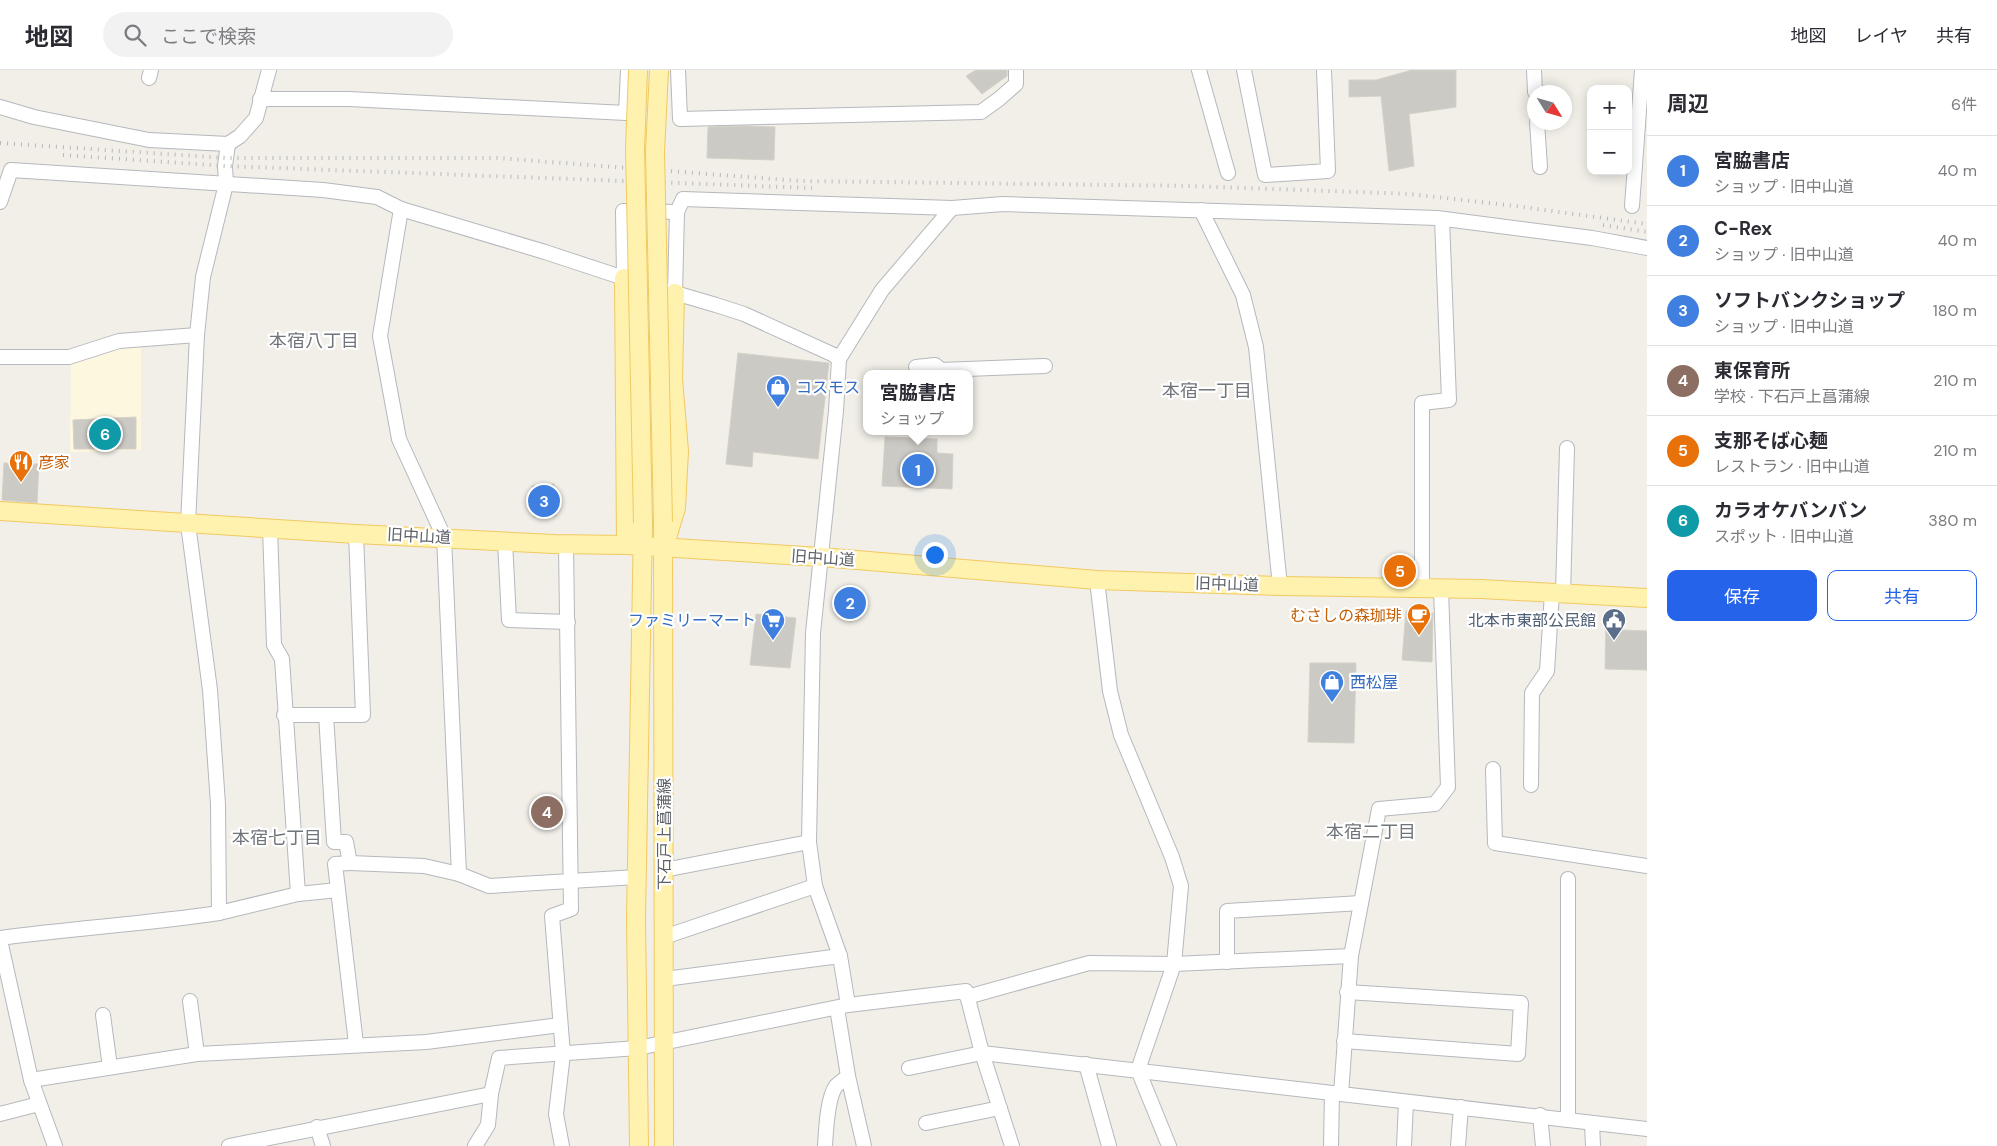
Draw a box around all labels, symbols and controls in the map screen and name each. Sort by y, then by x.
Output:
search box [103,12,453,57]
text: 地図 [25,21,73,52]
icon: search [121,21,149,49]
text: ここで検索 [161,24,256,49]
text: 地図 [1791,24,1827,48]
text: レイヤ [1855,24,1908,48]
text: 共有 [1936,24,1972,48]
north arrow [1527,85,1572,130]
map controls [1587,85,1632,175]
button: + [1587,85,1632,130]
text: 周辺 [1667,90,1709,118]
text: 6件 [1951,94,1977,115]
button: − [1587,130,1632,175]
text: 宮脇書店 [1714,148,1790,173]
text: 1 [1680,160,1686,181]
text: 40 m [1938,160,1977,181]
text: ショップ · 旧中山道 [1714,176,1854,197]
text: C-Rex [1714,216,1772,241]
text: 2 [1678,230,1688,251]
text: 40 m [1938,230,1977,251]
text: ショップ · 旧中山道 [1714,244,1854,265]
text: ソフトバンクショップ [1714,288,1905,313]
text: 3 [1678,300,1688,321]
text: 180 m [1933,300,1977,321]
text: ショップ · 旧中山道 [1714,316,1854,337]
district label: 本宿八丁目 [269,329,359,353]
text: 東保育所 [1714,358,1790,383]
popup [863,370,973,435]
text: 4 [1678,370,1688,391]
text: 210 m [1933,370,1977,391]
shop icon: コスモス [765,374,791,408]
place label: コスモス [796,377,860,398]
district label: 本宿一丁目 [1162,379,1252,403]
text: 宮脇書店 [880,380,956,405]
text: 学校 · 下石戸上菖蒲線 [1714,386,1870,407]
text: ショップ [880,408,944,429]
pin: 6 [89,415,121,453]
text: 支那そば心麺 [1714,428,1828,453]
text: 5 [1678,440,1688,461]
text: 210 m [1933,440,1977,461]
restaurant icon: 彦家 [8,449,34,483]
pin: 1 [902,451,934,489]
place label: 彦家 [38,452,70,473]
text: レストラン · 旧中山道 [1714,456,1870,477]
pin: 3 [528,482,560,520]
text: カラオケバンバン [1714,498,1867,523]
text: 6 [1678,510,1688,531]
text: 380 m [1928,510,1977,531]
street label: 旧中山道 [386,524,452,548]
text: スポット · 旧中山道 [1714,526,1854,547]
your location [922,542,948,568]
street label: 旧中山道 [790,545,856,571]
pin: 5 [1384,552,1416,590]
button: 保存 [1667,570,1817,621]
button: 共有 [1827,570,1977,621]
street label: 旧中山道 [1195,572,1259,596]
pin: 2 [834,584,866,622]
cafe icon: むさしの森珈琲 [1406,602,1432,636]
place label: むさしの森珈琲 [1290,605,1402,626]
supermarket icon: ファミリーマート [760,607,786,641]
public building icon: 北本市東部公民館 [1601,607,1627,641]
place label: ファミリーマート [628,610,756,631]
place label: 北本市東部公民館 [1468,610,1596,631]
shop icon: 西松屋 [1319,669,1345,703]
place label: 西松屋 [1350,672,1398,693]
street label: 下石戸上菖蒲線 [654,778,675,890]
pin: 4 [531,793,563,831]
district label: 本宿二丁目 [1326,820,1416,844]
district label: 本宿七丁目 [232,826,322,850]

